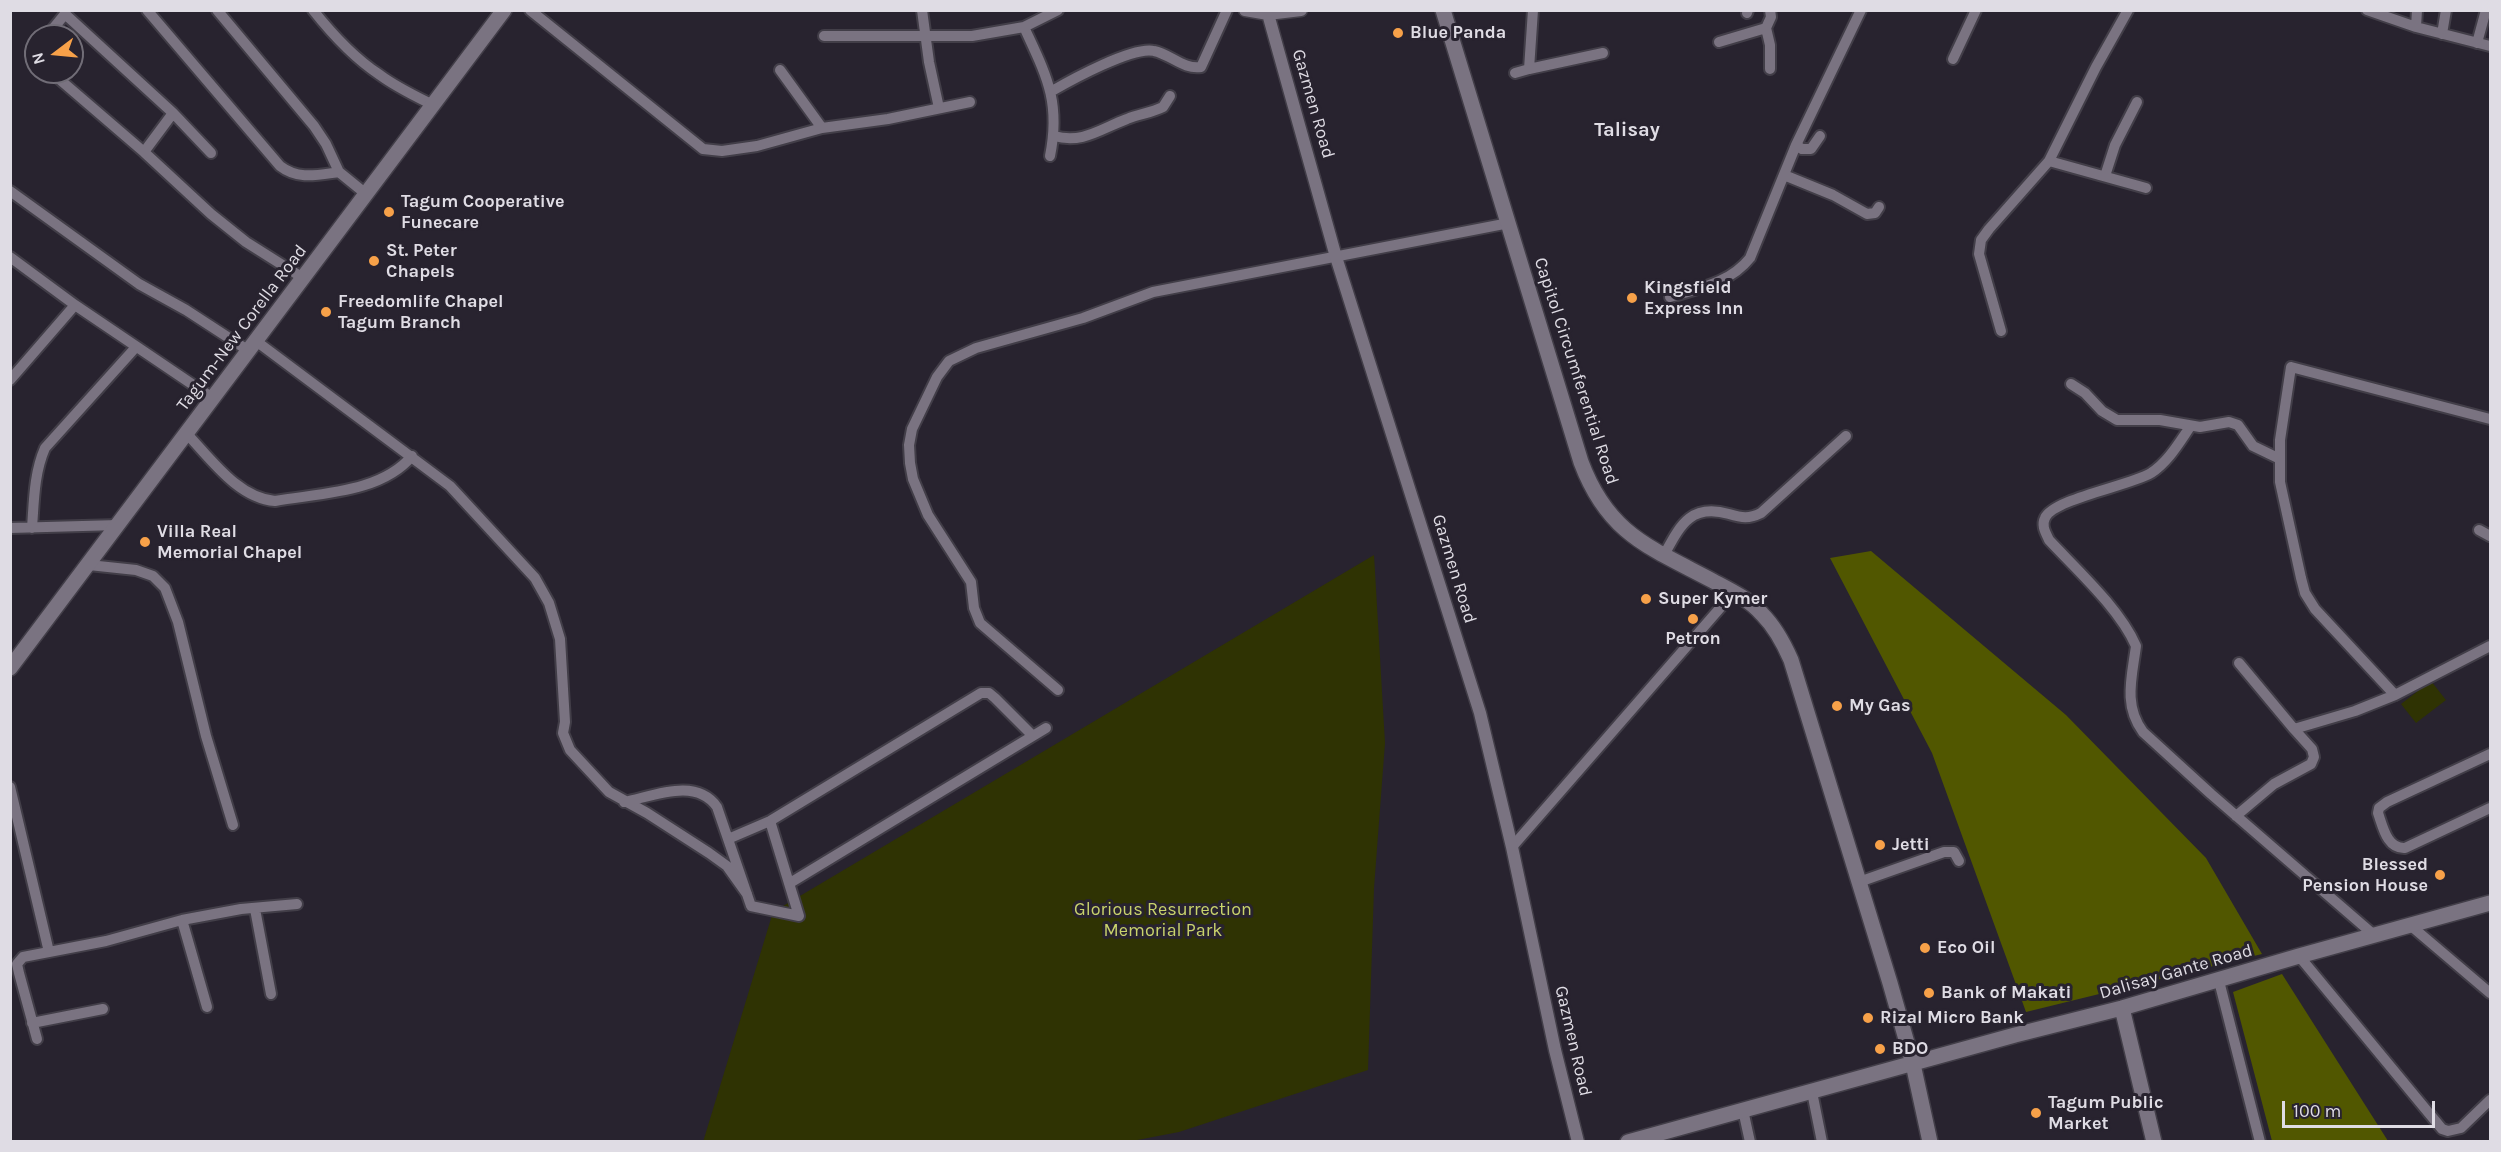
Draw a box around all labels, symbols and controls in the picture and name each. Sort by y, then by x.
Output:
place label: Blue Panda [1410,22,1506,44]
north arrow [24,24,84,84]
marker: Blue Panda [1391,26,1405,40]
street label: Gazmen Road [1287,47,1339,161]
text: N [27,50,49,67]
district label: Talisay [1594,118,1660,142]
place label: Tagum Cooperative Funecare [401,191,565,234]
marker: Tagum Cooperative Funecare [382,205,396,219]
place label: St. Peter Chapels [386,240,457,282]
street label: Tagum-New Corella Road [172,241,312,415]
marker: St. Peter Chapels [367,254,381,268]
street label: Capitol Circumferential Road [1529,255,1623,487]
place label: Kingsfield Express Inn [1644,277,1744,320]
place label: Freedomlife Chapel Tagum Branch [338,291,504,334]
marker: Kingsfield Express Inn [1625,291,1639,305]
marker: Freedomlife Chapel Tagum Branch [319,305,333,319]
street label: Gazmen Road [1427,512,1481,626]
place label: Villa Real Memorial Chapel [157,521,302,564]
marker: Villa Real Memorial Chapel [138,535,152,549]
place label: Super Kymer [1658,588,1767,610]
marker: Super Kymer [1639,592,1653,606]
marker: Petron [1686,612,1700,626]
place label: Petron [1665,628,1721,650]
place label: My Gas [1849,695,1911,717]
marker: My Gas [1830,699,1844,713]
place label: Jetti [1892,834,1930,856]
marker: Jetti [1873,838,1887,852]
place label: Blessed Pension House [2302,854,2428,896]
marker: Blessed Pension House [2433,868,2447,882]
park label: Glorious Resurrection Memorial Park [1074,899,1252,942]
place label: Eco Oil [1937,937,1995,959]
street label: Dalisay Gante Road [2097,940,2255,1004]
marker: Eco Oil [1918,941,1932,955]
place label: Bank of Makati [1941,982,2071,1004]
street label: Gazmen Road [1550,984,1596,1098]
marker: Bank of Makati [1922,986,1936,1000]
place label: Rizal Micro Bank [1880,1007,2024,1029]
marker: Rizal Micro Bank [1861,1011,1875,1025]
place label: BDO [1892,1038,1928,1060]
marker: BDO [1873,1042,1887,1056]
scale bar [2285,1089,2438,1127]
place label: Tagum Public Market [2048,1092,2163,1134]
text: 100 m [2293,1100,2341,1122]
marker: Tagum Public Market [2029,1106,2043,1120]

